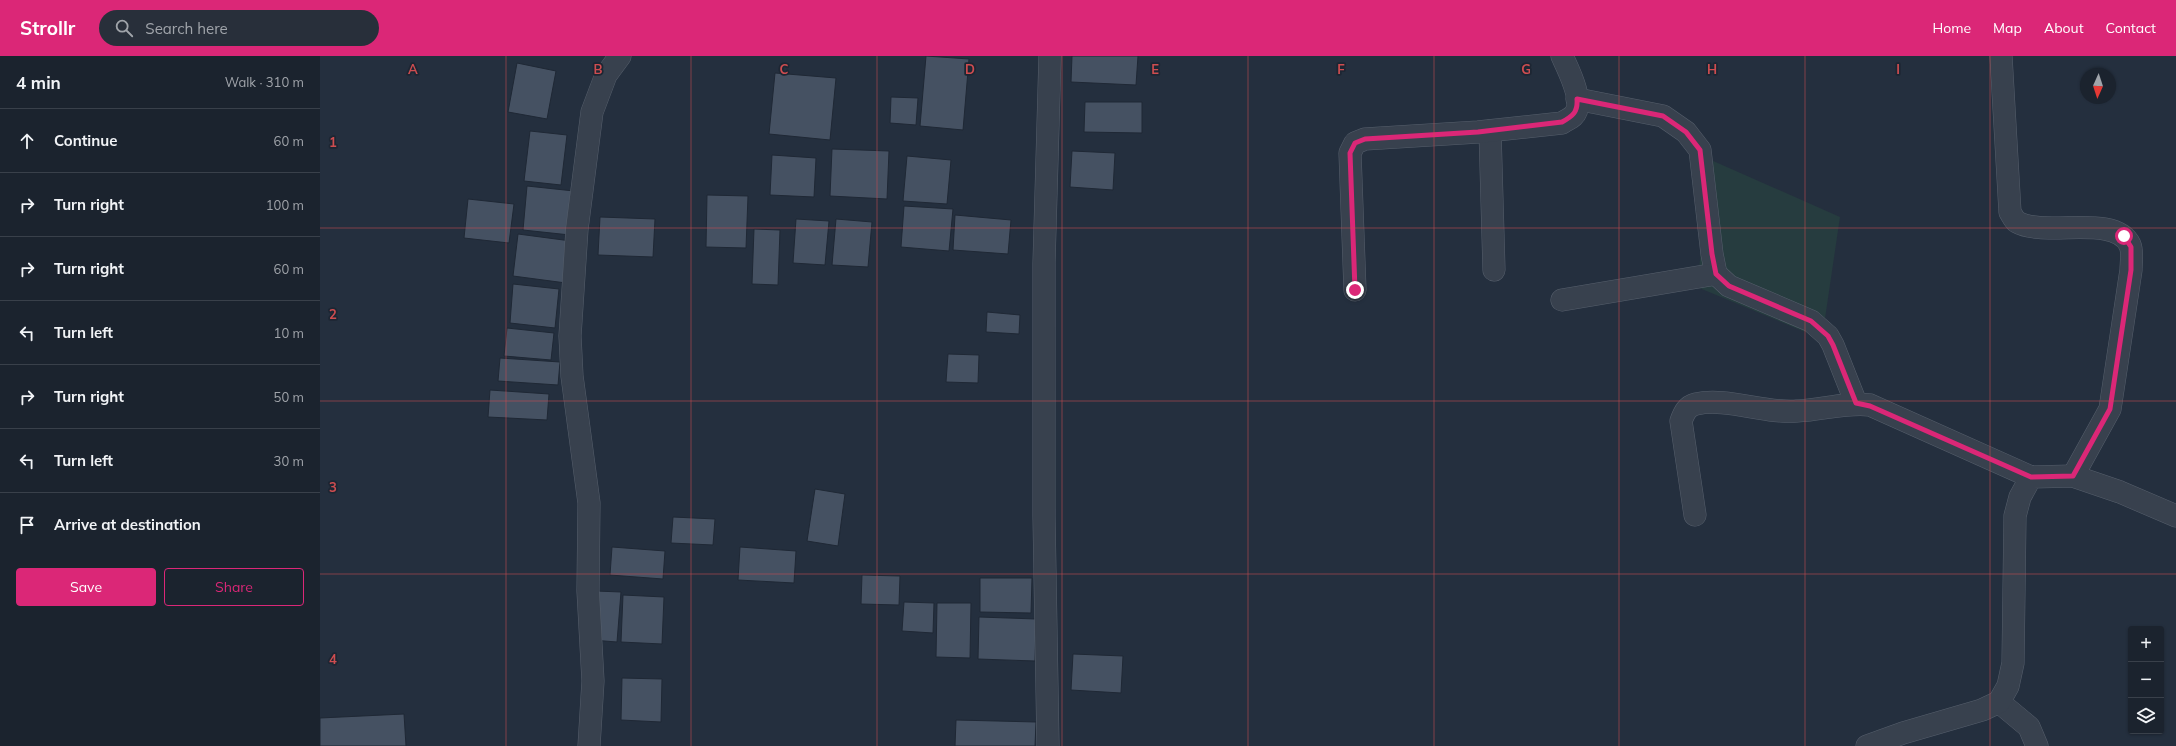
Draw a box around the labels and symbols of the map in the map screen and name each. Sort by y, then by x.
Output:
text: A [408,61,418,77]
text: B [594,61,603,77]
text: C [780,61,789,77]
text: D [965,61,975,77]
text: E [1151,61,1159,77]
text: F [1337,61,1345,77]
text: G [1521,61,1531,77]
text: H [1707,61,1717,77]
text: I [1896,61,1900,77]
north arrow [2080,68,2116,104]
text: 1 [329,134,337,150]
route start [2115,227,2133,245]
route end [1346,281,1364,299]
text: 2 [329,306,337,322]
text: 3 [329,479,337,495]
text: 4 [329,651,337,667]

